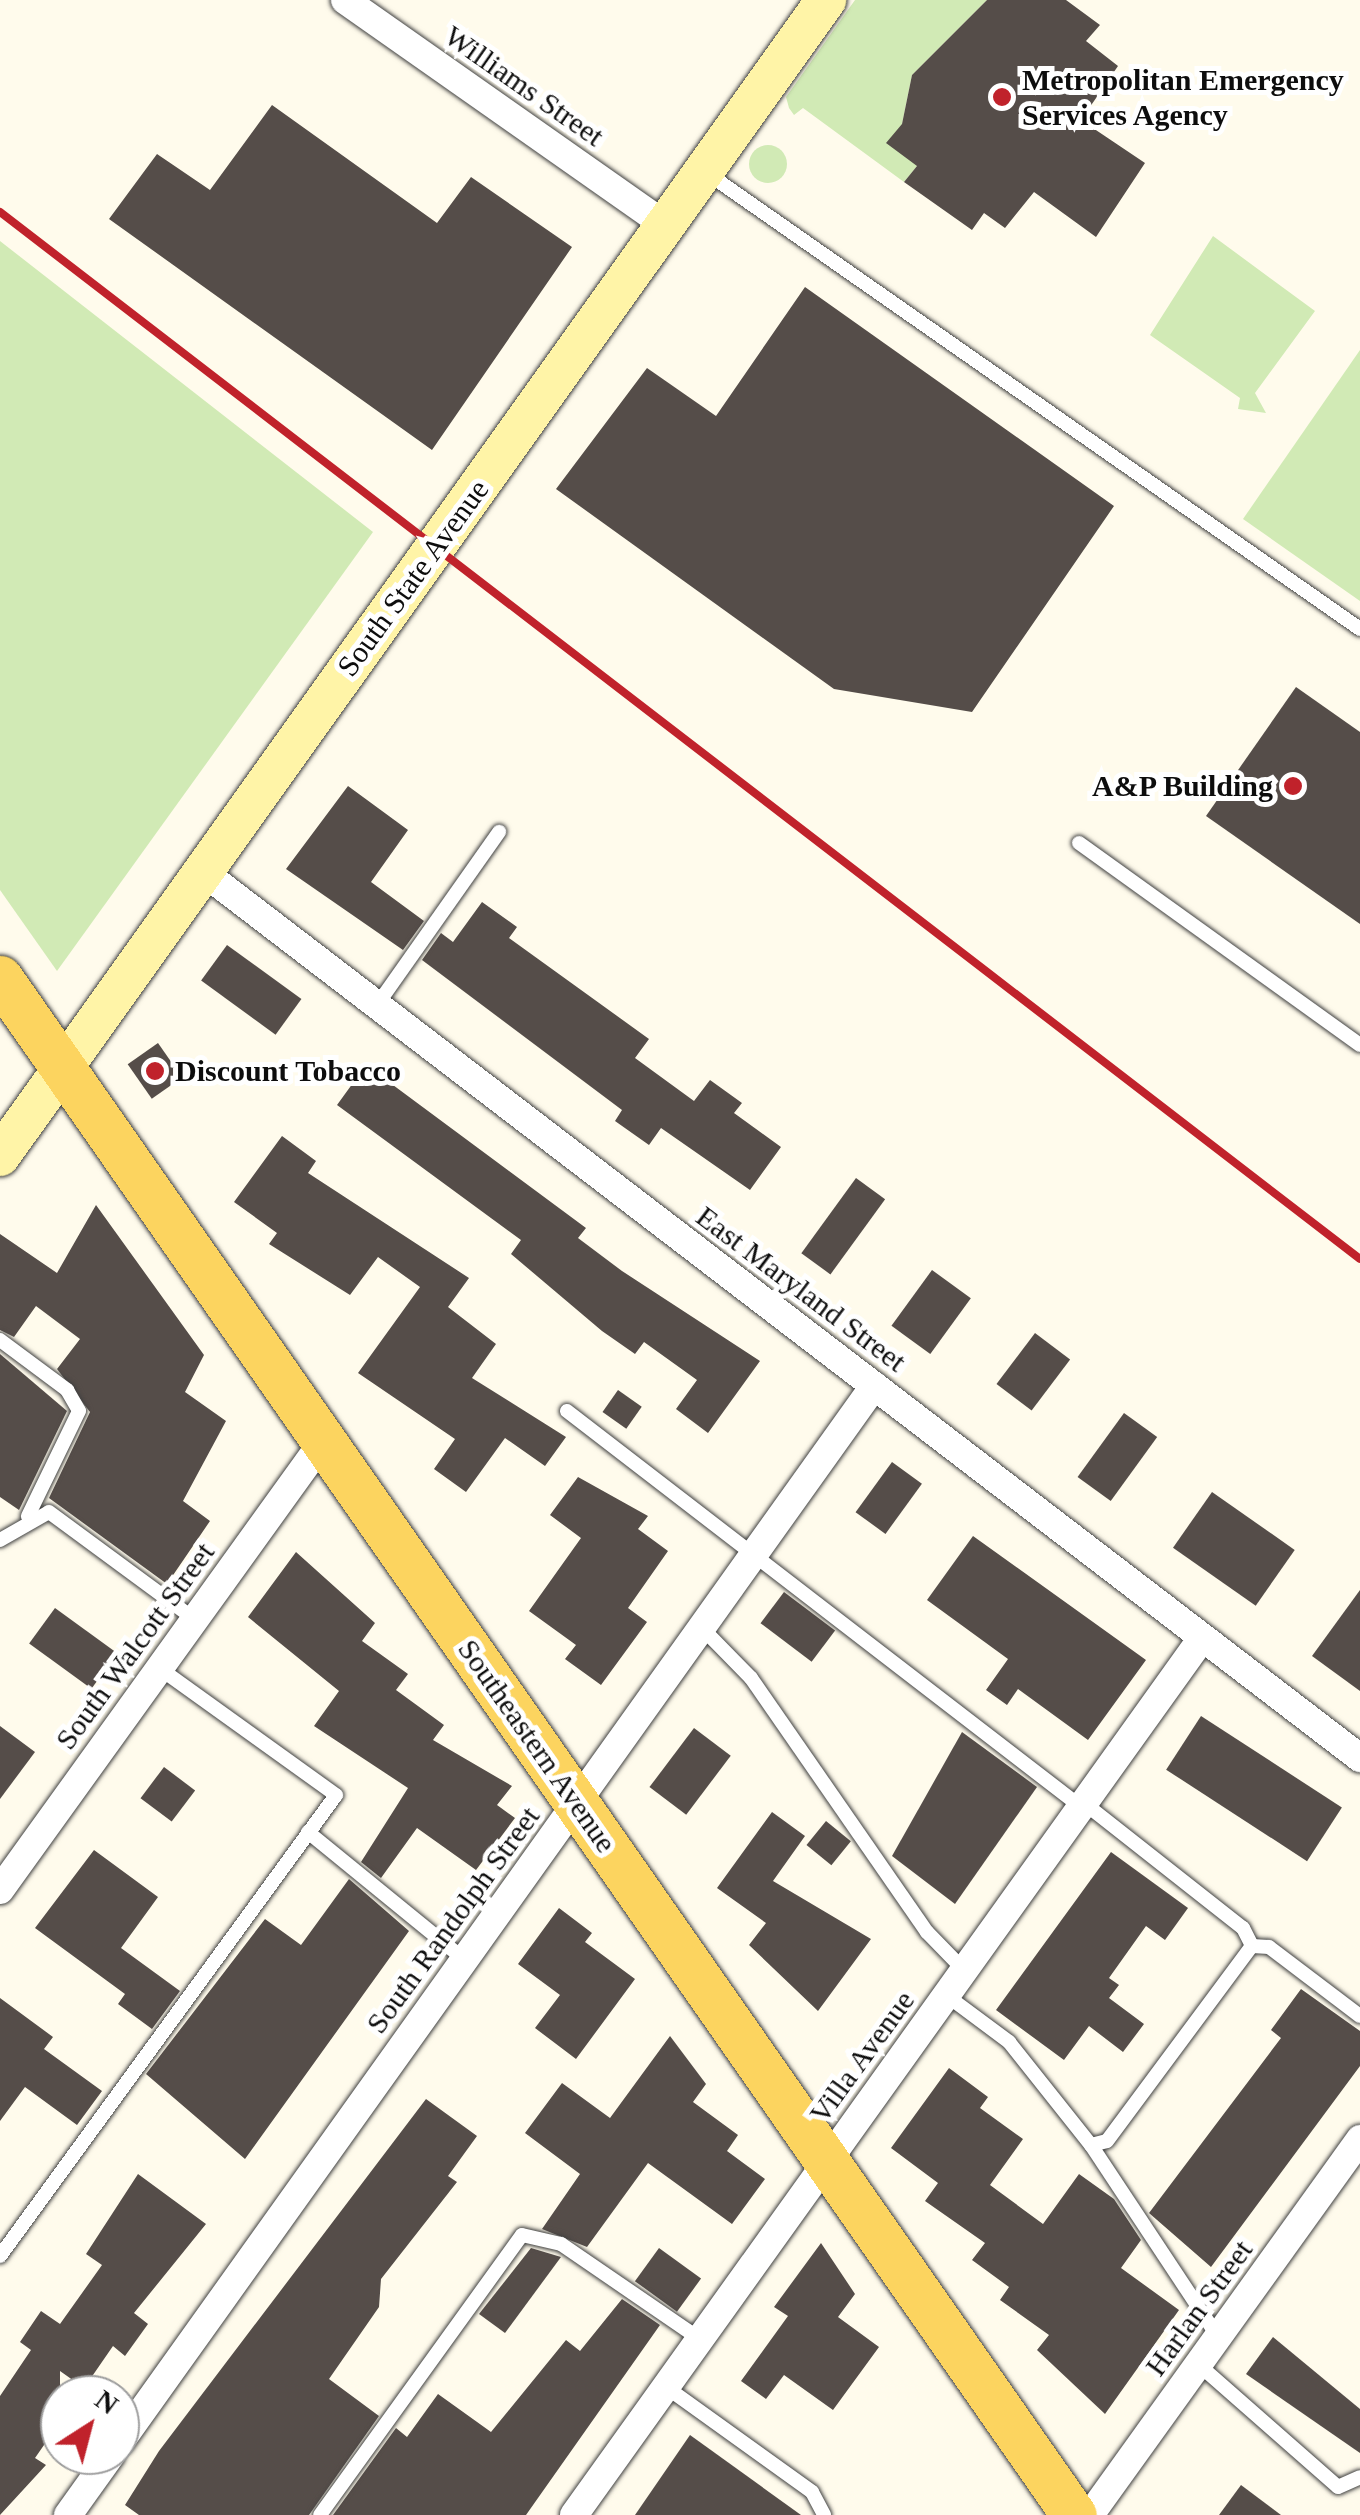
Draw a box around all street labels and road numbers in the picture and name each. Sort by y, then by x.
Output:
street label: Williams Street [437,18,611,154]
street label: South State Avenue [329,472,497,684]
street label: East Maryland Street [689,1198,913,1380]
street label: South Walcott Street [48,1535,222,1757]
street label: Southeastern Avenue [450,1632,624,1860]
street label: South Randolph Street [359,1800,547,2040]
street label: Villa Avenue [801,1983,923,2131]
street label: Harlan Street [1138,2233,1260,2383]

